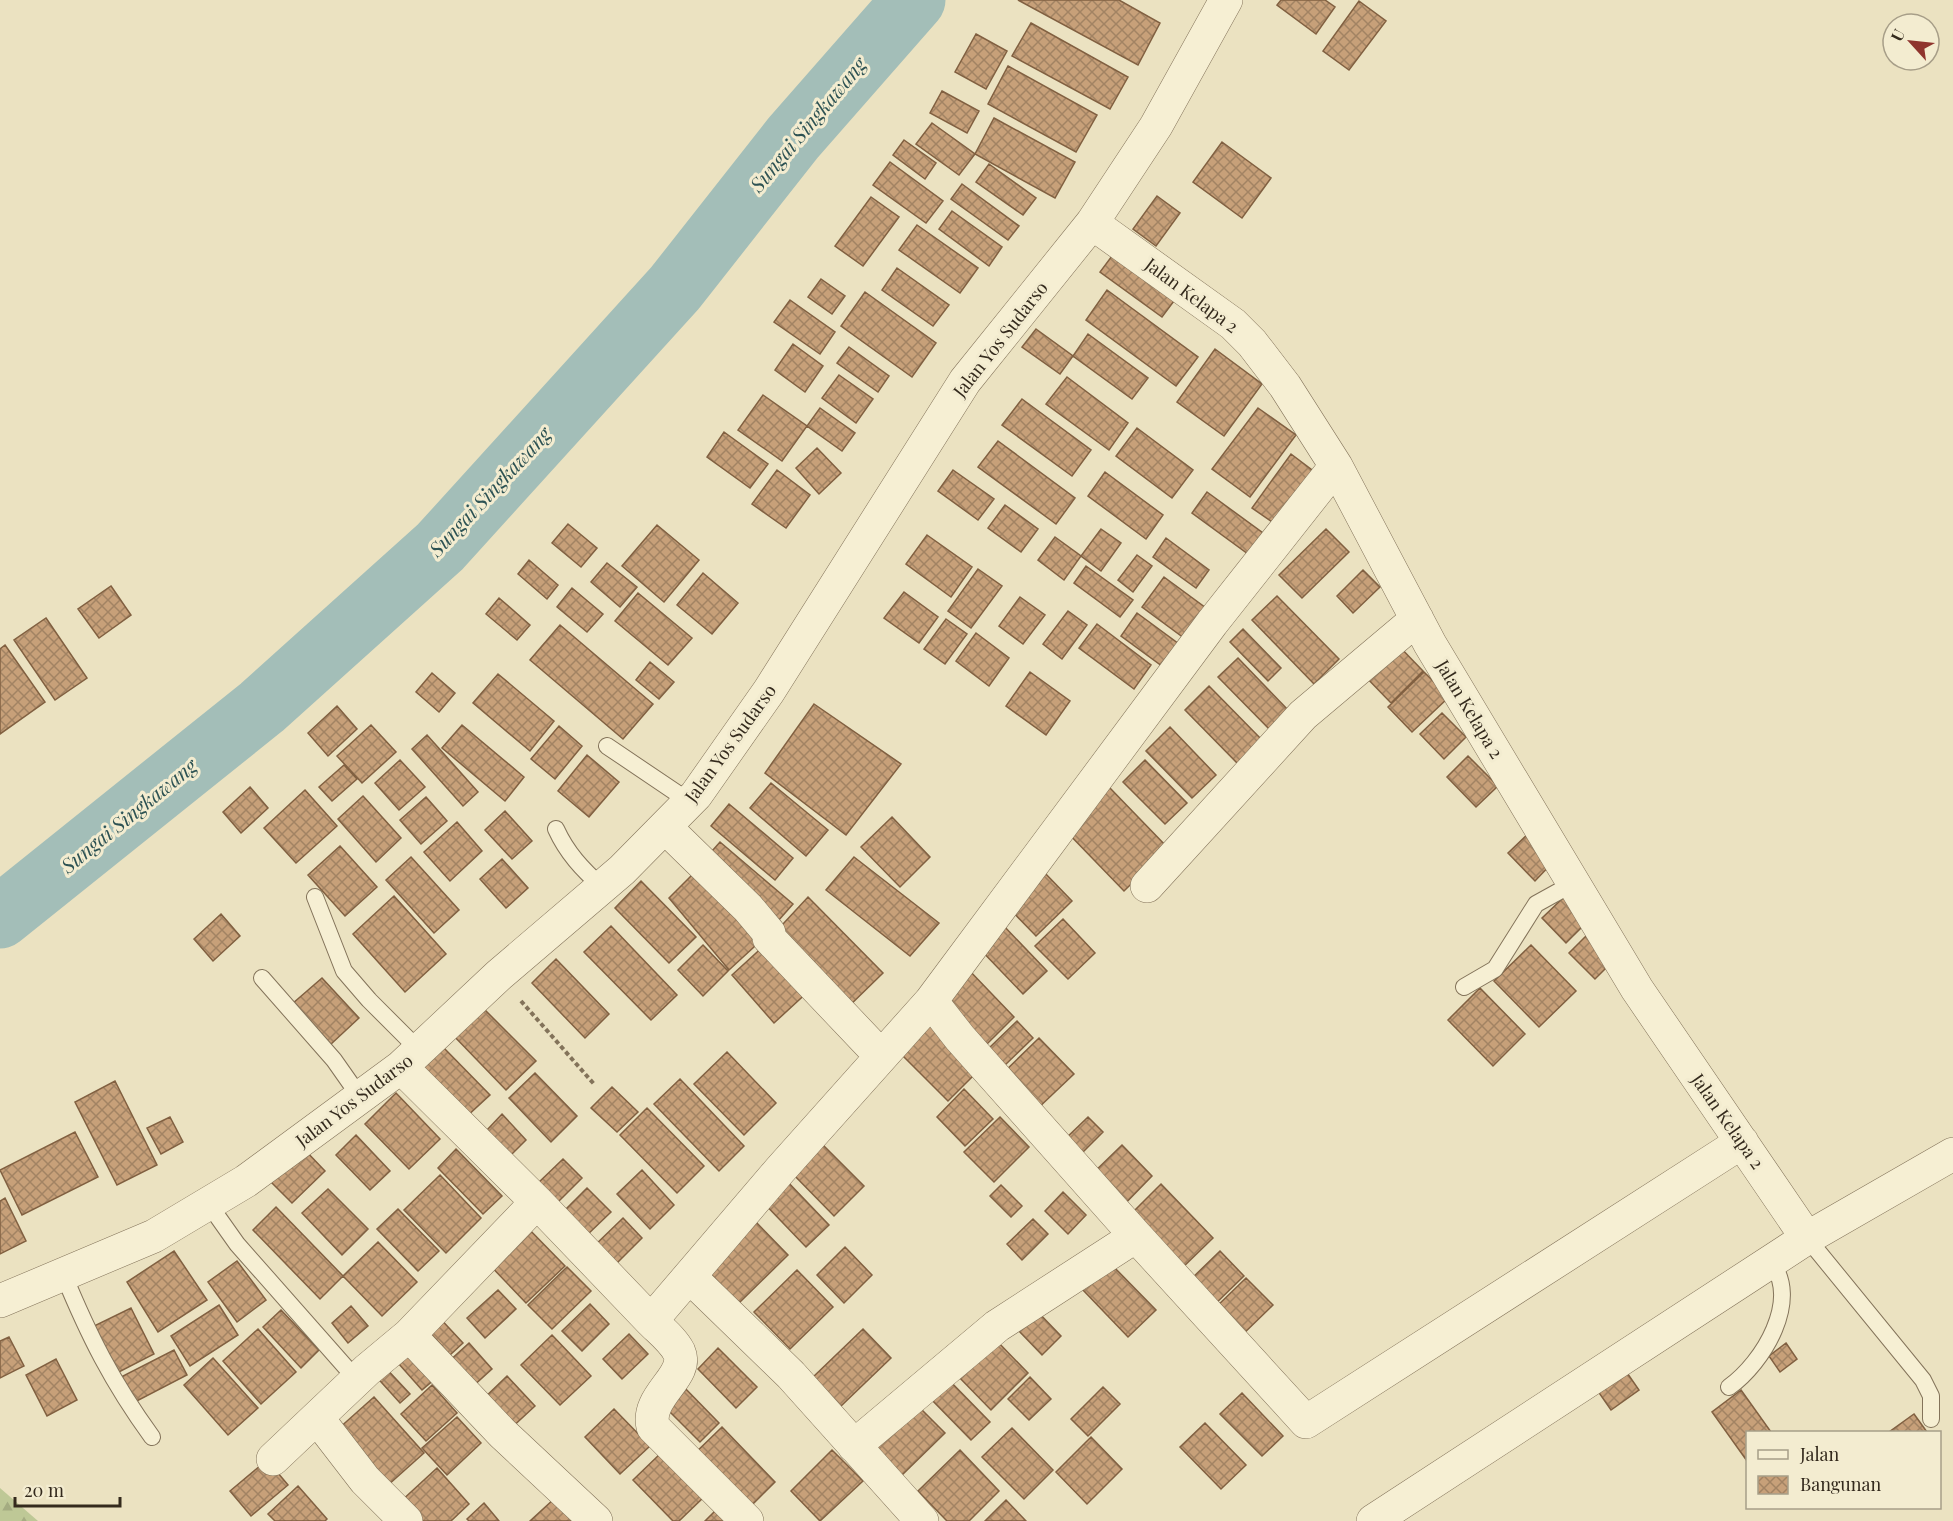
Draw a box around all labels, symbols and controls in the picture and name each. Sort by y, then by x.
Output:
north arrow [1881,12,1941,72]
text: U [1885,25,1909,45]
water label: Sungai Singkawang [742,50,873,198]
street label: Jalan Kelapa 2 [1140,251,1244,338]
street label: Jalan Yos Sudarso [947,276,1053,403]
water label: Sungai Singkawang [421,419,557,562]
street label: Jalan Kelapa 2 [1431,654,1509,763]
street label: Jalan Yos Sudarso [678,679,781,808]
water label: Sungai Singkawang [54,750,203,879]
street label: Jalan Yos Sudarso [290,1048,417,1152]
street label: Jalan Kelapa 2 [1686,1068,1770,1173]
legend [1746,1431,1941,1509]
text: Jalan [1799,1442,1840,1466]
scale bar [15,1470,120,1508]
text: Bangunan [1800,1472,1881,1496]
text: 20 m [24,1478,64,1502]

